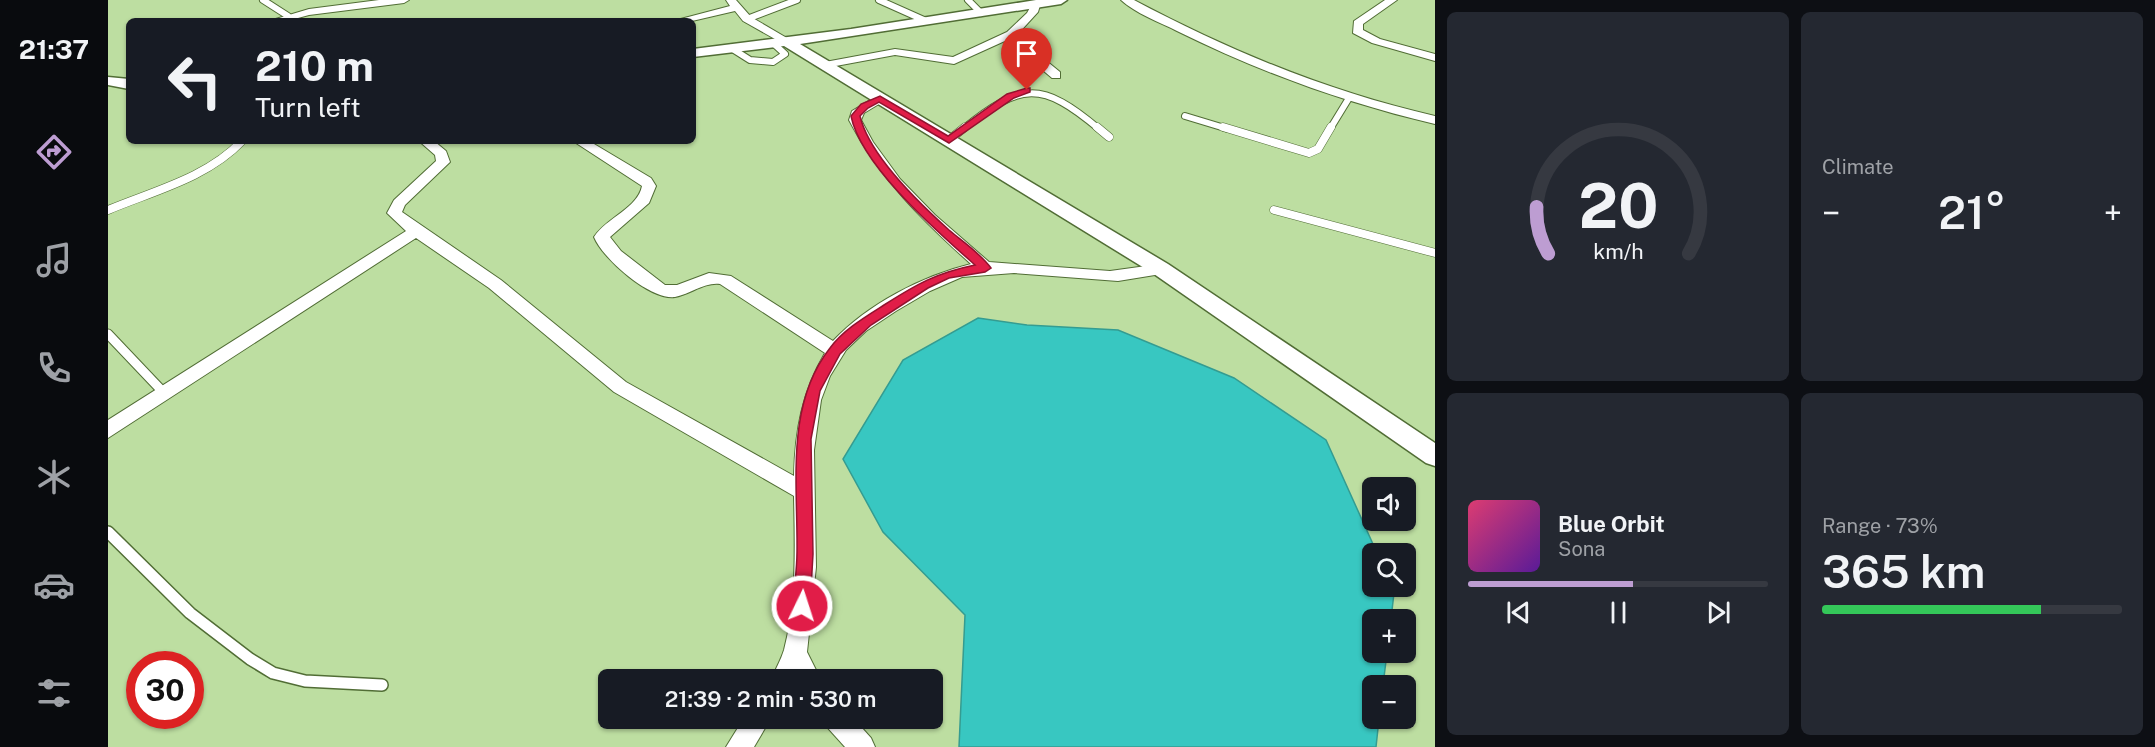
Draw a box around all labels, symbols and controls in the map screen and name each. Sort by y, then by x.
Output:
pin [1001,28,1052,90]
text: 21:37 [19,33,89,65]
icon: arrive [1010,37,1043,70]
text: 210 m [255,41,374,90]
icon: left [156,42,234,120]
text: Turn left [255,91,361,123]
icon: directions [33,131,75,173]
text: Climate [1822,155,1894,179]
text: 20 [1578,169,1658,242]
text: 21° [1938,186,2006,239]
text: − [1822,194,1840,232]
text: + [2104,194,2122,232]
icon: music [33,239,75,281]
text: km/h [1593,239,1643,264]
icon: phone [33,347,75,389]
icon: climate [33,456,75,498]
map controls [1362,477,1416,729]
button: sound [1362,477,1416,531]
text: Blue Orbit [1558,511,1665,537]
text: Range · 73% [1822,514,1938,538]
text: Sona [1558,537,1605,561]
button: search [1362,543,1416,597]
text: 365 km [1822,545,1985,598]
icon: car [33,564,75,606]
position arrow [770,574,834,638]
icon: previous [1502,596,1535,629]
icon: pause [1602,596,1635,629]
icon: next [1702,596,1735,629]
button: + [1362,609,1416,663]
speed limit sign: 30 [126,651,204,729]
icon: filters [33,672,75,714]
button: − [1362,675,1416,729]
text: 21:39 · 2 min · 530 m [665,686,876,712]

